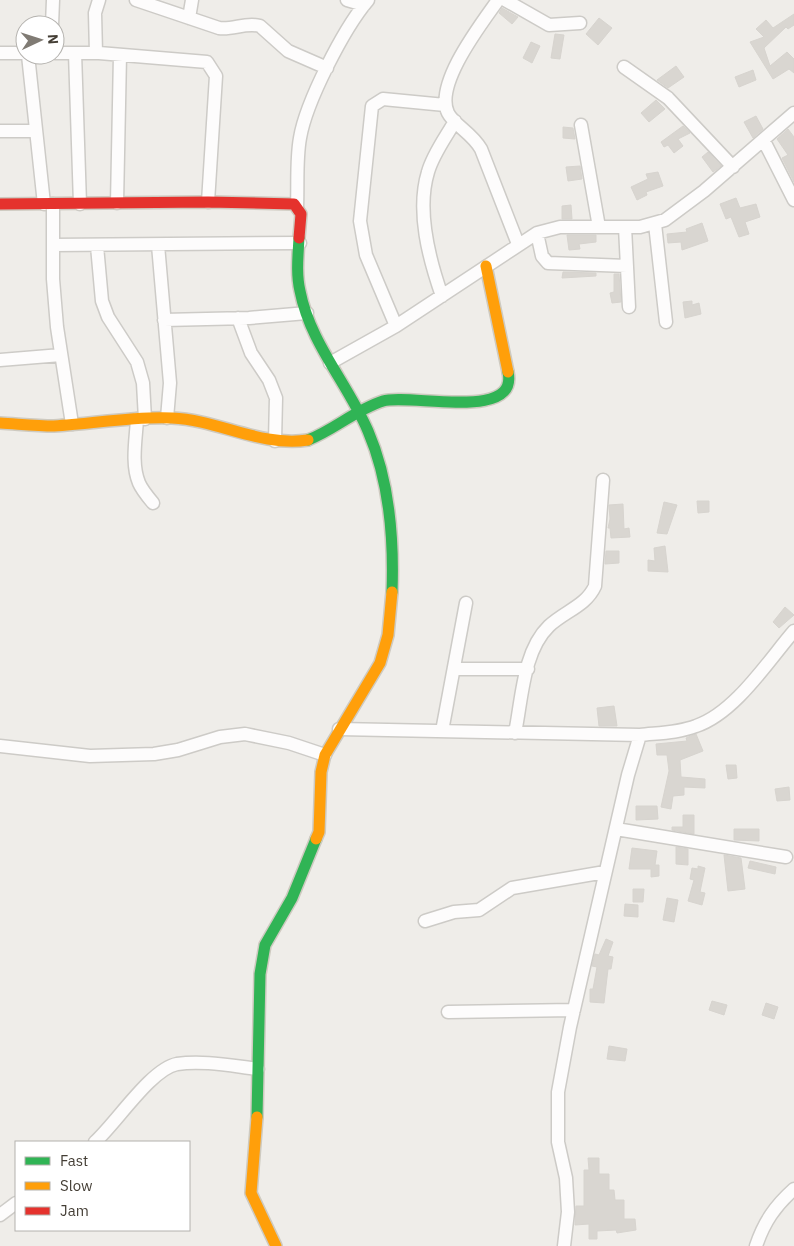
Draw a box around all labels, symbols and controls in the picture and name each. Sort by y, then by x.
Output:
north arrow [15,15,65,65]
text: N [44,33,62,45]
legend [15,1141,190,1231]
text: Fast [60,1151,88,1170]
text: Slow [60,1176,93,1195]
text: Jam [60,1201,89,1220]

